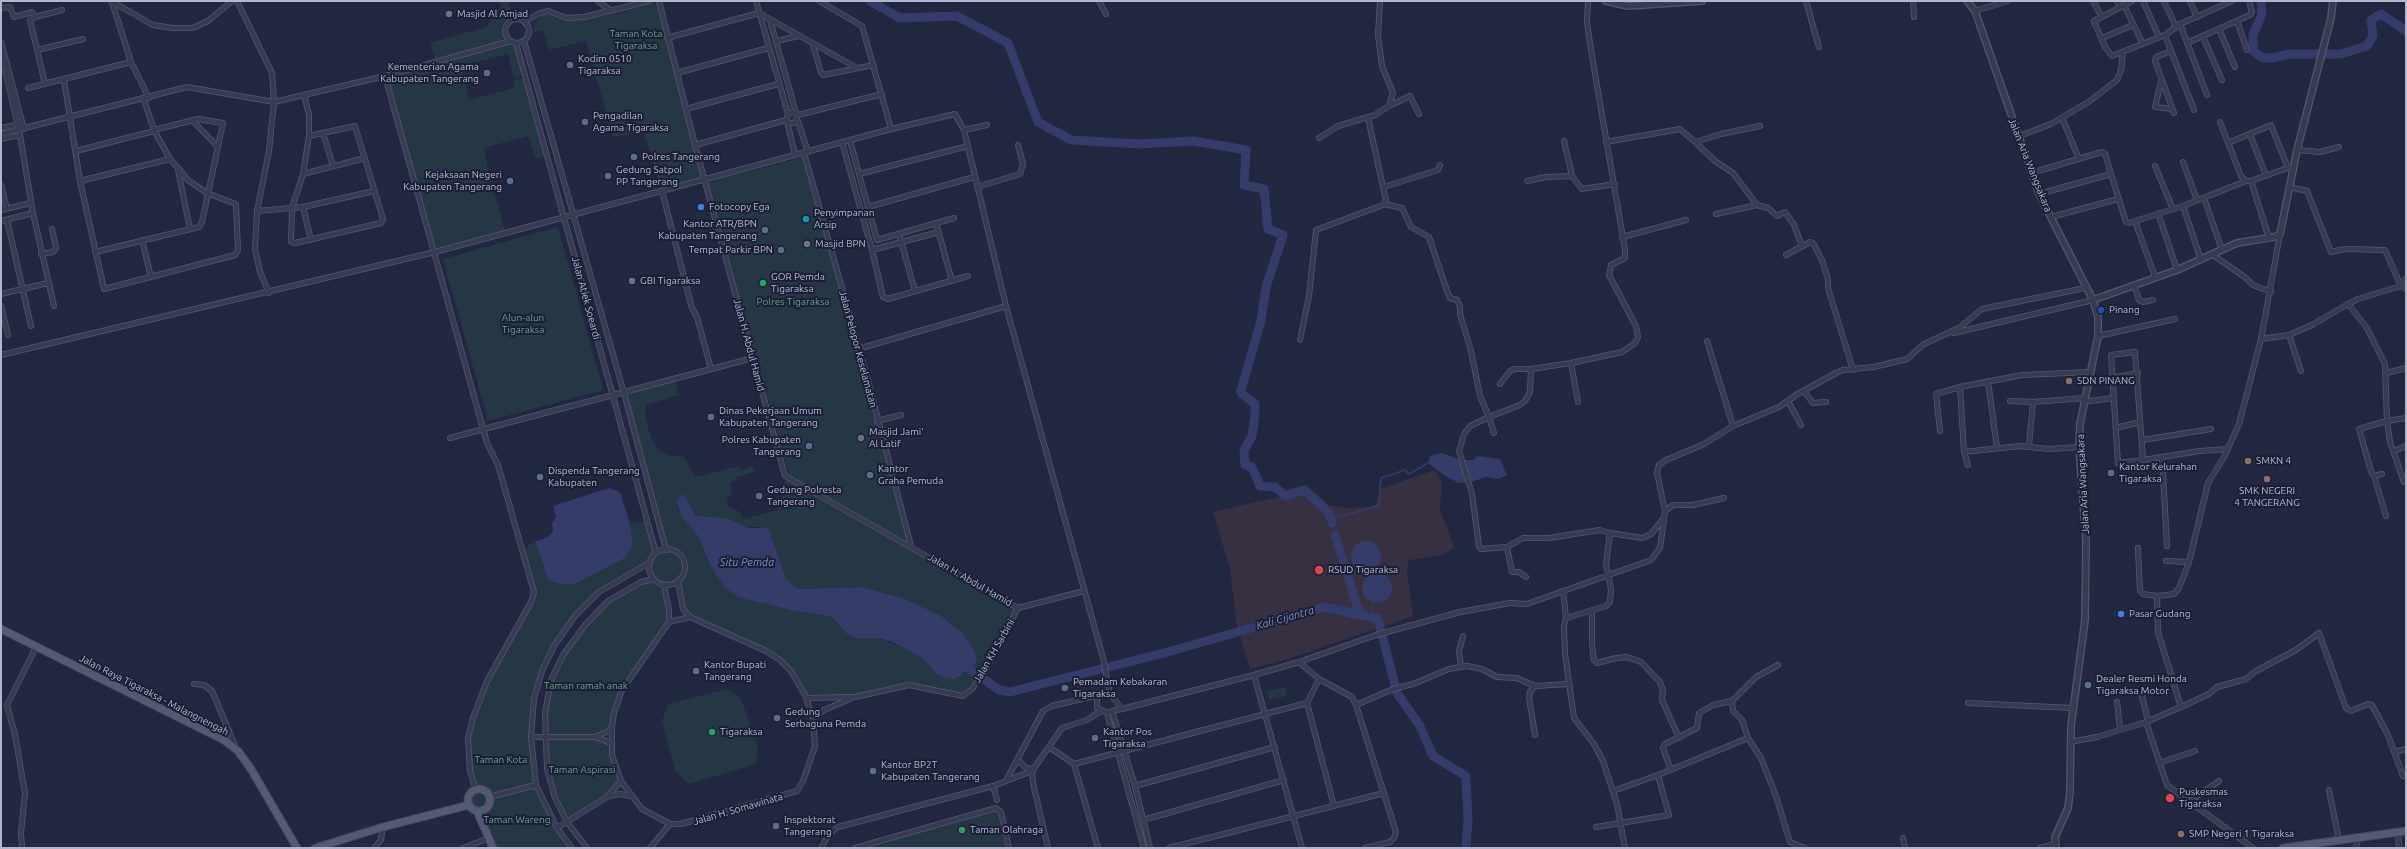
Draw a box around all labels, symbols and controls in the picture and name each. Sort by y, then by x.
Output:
place label: Masjid Al Amjad [457,8,528,20]
marker: Masjid Al Amjad [444,9,454,19]
park label: Taman Kota Tigaraksa [610,28,662,52]
place label: Kodim 0510 Tigaraksa [578,53,632,76]
marker: Kodim 0510 Tigaraksa [565,60,575,70]
place label: Kementerian Agama Kabupaten Tangerang [380,61,479,84]
marker: Kementerian Agama Kabupaten Tangerang [482,68,492,78]
place label: Pengadilan Agama Tigaraksa [593,110,669,134]
street label: Jalan Aria Wangsakara [2006,116,2054,214]
marker: Pengadilan Agama Tigaraksa [580,117,590,127]
place label: Polres Tangerang [642,151,720,163]
marker: Polres Tangerang [629,152,639,162]
place label: Gedung Satpol PP Tangerang [616,164,682,188]
place label: Kejaksaan Negeri Kabupaten Tangerang [403,169,502,192]
marker: Gedung Satpol PP Tangerang [603,171,613,181]
marker: Kejaksaan Negeri Kabupaten Tangerang [505,176,515,186]
place label: Fotocopy Ega [709,201,770,213]
marker: Fotocopy Ega [696,202,706,212]
place label: Penyimpanan Arsip [814,207,874,230]
marker: Penyimpanan Arsip [801,214,811,224]
place label: Kantor ATR/BPN Kabupaten Tangerang [658,218,757,242]
marker: Kantor ATR/BPN Kabupaten Tangerang [760,225,770,235]
place label: Masjid BPN [815,238,866,250]
marker: Masjid BPN [802,239,812,249]
place label: Tempat Parkir BPN [689,244,773,256]
marker: Tempat Parkir BPN [776,245,786,255]
street label: Jalan Atiek Soeardi [569,255,603,341]
place label: GOR Pemda Tigaraksa [771,271,825,294]
place label: GBI Tigaraksa [640,275,700,287]
marker: GBI Tigaraksa [627,276,637,286]
marker: GOR Pemda Tigaraksa [758,278,768,288]
street label: Jalan Pelopor Keselamatan [837,289,879,409]
park label: Polres Tigaraksa [757,296,829,308]
street label: Jalan H. Abdul Hamid [731,297,767,393]
place label: Pinang [2109,304,2140,316]
marker: Pinang [2096,305,2106,315]
park label: Alun-alun Tigaraksa [502,312,544,336]
place label: SDN PINANG [2077,375,2135,387]
marker: SDN PINANG [2064,376,2074,386]
place label: Dinas Pekerjaan Umum Kabupaten Tangerang [719,405,822,428]
marker: Dinas Pekerjaan Umum Kabupaten Tangerang [706,412,716,422]
place label: Masjid Jami' Al Latif [869,426,924,450]
marker: Masjid Jami' Al Latif [856,433,866,443]
place label: Polres Kabupaten Tangerang [722,434,801,458]
street label: Jalan Aria Wangsakara [2074,434,2092,534]
marker: Polres Kabupaten Tangerang [804,441,814,451]
place label: SMKN 4 [2256,455,2291,467]
marker: SMKN 4 [2243,456,2253,466]
place label: Kantor Kelurahan Tigaraksa [2119,461,2197,484]
place label: Kantor Graha Pemuda [878,463,943,486]
place label: Dispenda Tangerang Kabupaten [548,465,640,488]
marker: Kantor Kelurahan Tigaraksa [2106,468,2116,478]
marker: Kantor Graha Pemuda [865,470,875,480]
marker: Dispenda Tangerang Kabupaten [535,472,545,482]
marker: SMK NEGERI 4 TANGERANG [2262,474,2272,484]
place label: Gedung Polresta Tangerang [767,484,841,508]
place label: SMK NEGERI 4 TANGERANG [2234,485,2300,508]
marker: Gedung Polresta Tangerang [754,491,764,501]
street label: Jalan H. Abdul Hamid [926,551,1014,609]
water label: Situ Pemda [720,555,774,569]
marker: RSUD Tigaraksa [1313,564,1325,576]
place label: RSUD Tigaraksa [1328,564,1398,576]
water label: Kali Cijantra [1255,603,1315,633]
place label: Pasar Gudang [2129,608,2190,620]
marker: Pasar Gudang [2116,609,2126,619]
street label: Jalan KH Sarbini [971,617,1017,685]
street label: Jalan Raya Tigaraksa - Malangnengah [77,652,231,738]
place label: Kantor Bupati Tangerang [704,659,766,682]
marker: Kantor Bupati Tangerang [691,666,701,676]
place label: Dealer Resmi Honda Tigaraksa Motor [2096,673,2187,696]
place label: Pemadam Kebakaran Tigaraksa [1073,676,1167,700]
park label: Taman ramah anak [544,680,628,692]
marker: Dealer Resmi Honda Tigaraksa Motor [2083,680,2093,690]
marker: Pemadam Kebakaran Tigaraksa [1060,683,1070,693]
place label: Gedung Serbaguna Pemda [785,706,866,730]
marker: Gedung Serbaguna Pemda [772,713,782,723]
place label: Tigaraksa [720,726,763,738]
place label: Kantor Pos Tigaraksa [1103,726,1152,750]
marker: Tigaraksa [707,727,717,737]
marker: Kantor Pos Tigaraksa [1090,733,1100,743]
park label: Taman Kota [475,754,527,766]
place label: Kantor BP2T Kabupaten Tangerang [881,759,980,782]
park label: Taman Aspirasi [548,764,616,776]
marker: Kantor BP2T Kabupaten Tangerang [868,766,878,776]
place label: Puskesmas Tigaraksa [2179,786,2228,810]
street label: Jalan H. Somawinata [692,790,784,828]
marker: Puskesmas Tigaraksa [2164,792,2176,804]
park label: Taman Wareng [483,814,551,826]
place label: Inspektorat Tangerang [784,814,836,838]
marker: Inspektorat Tangerang [771,821,781,831]
place label: Taman Olahraga [970,824,1043,836]
marker: Taman Olahraga [957,825,967,835]
place label: SMP Negeri 1 Tigaraksa [2189,828,2294,840]
marker: SMP Negeri 1 Tigaraksa [2176,829,2186,839]

